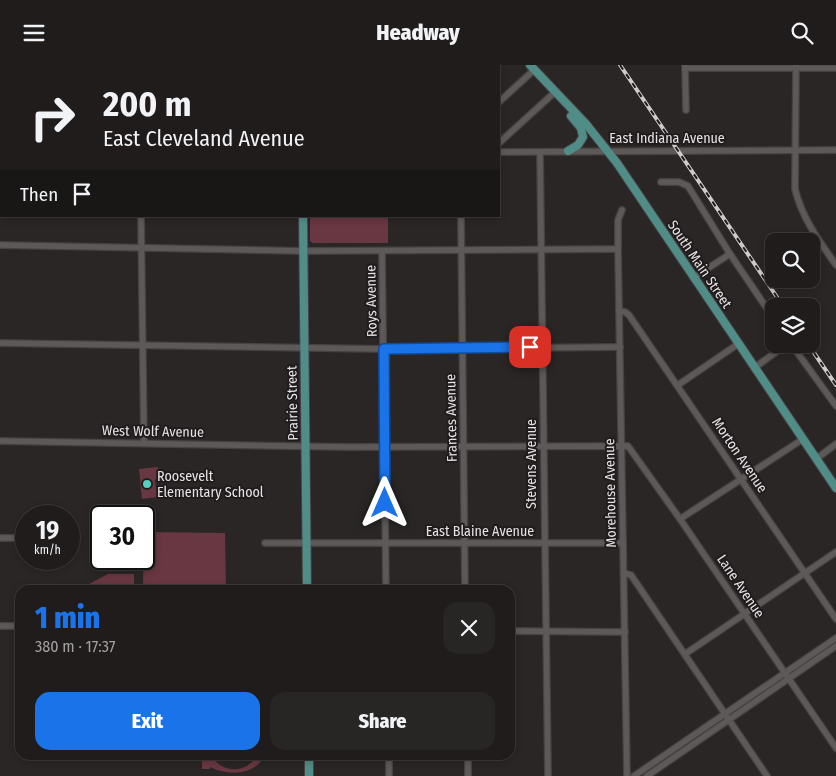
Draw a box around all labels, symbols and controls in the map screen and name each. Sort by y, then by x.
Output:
icon: menu [20,19,48,47]
text: Headway [376,19,460,46]
icon: search [788,19,816,47]
text: 200 m [103,83,191,125]
icon: right [20,85,85,150]
text: East Cleveland Avenue [103,125,305,152]
street label: East Indiana Avenue [609,130,725,147]
icon: arrive [68,180,96,208]
text: Then [20,183,58,206]
street label: South Main Street [664,217,735,312]
map controls [765,233,820,353]
button: search [765,233,820,288]
street label: Roys Avenue [362,265,381,337]
button: layers [765,298,820,353]
pin [509,326,551,368]
icon: arrive [516,333,544,361]
street label: Prairie Street [283,365,302,441]
street label: Frances Avenue [442,374,461,462]
street label: Morton Avenue [708,415,771,496]
street label: Stevens Avenue [523,419,540,509]
street label: West Wolf Avenue [102,422,204,441]
street label: Morehouse Avenue [601,438,620,548]
place label: Roosevelt Elementary School [157,468,264,501]
position arrow [358,476,410,528]
marker: Roosevelt Elementary School [141,478,153,490]
speed limit sign: 30 [90,505,155,570]
text: 19 [36,516,59,546]
street label: East Blaine Avenue [426,523,534,540]
text: km/h [34,543,61,557]
street label: Lane Avenue [713,551,768,621]
text: 1 min [35,600,100,636]
button: close [443,602,495,654]
text: 380 m · 17:37 [35,637,115,656]
button: Exit [35,692,260,750]
button: Share [270,692,495,750]

